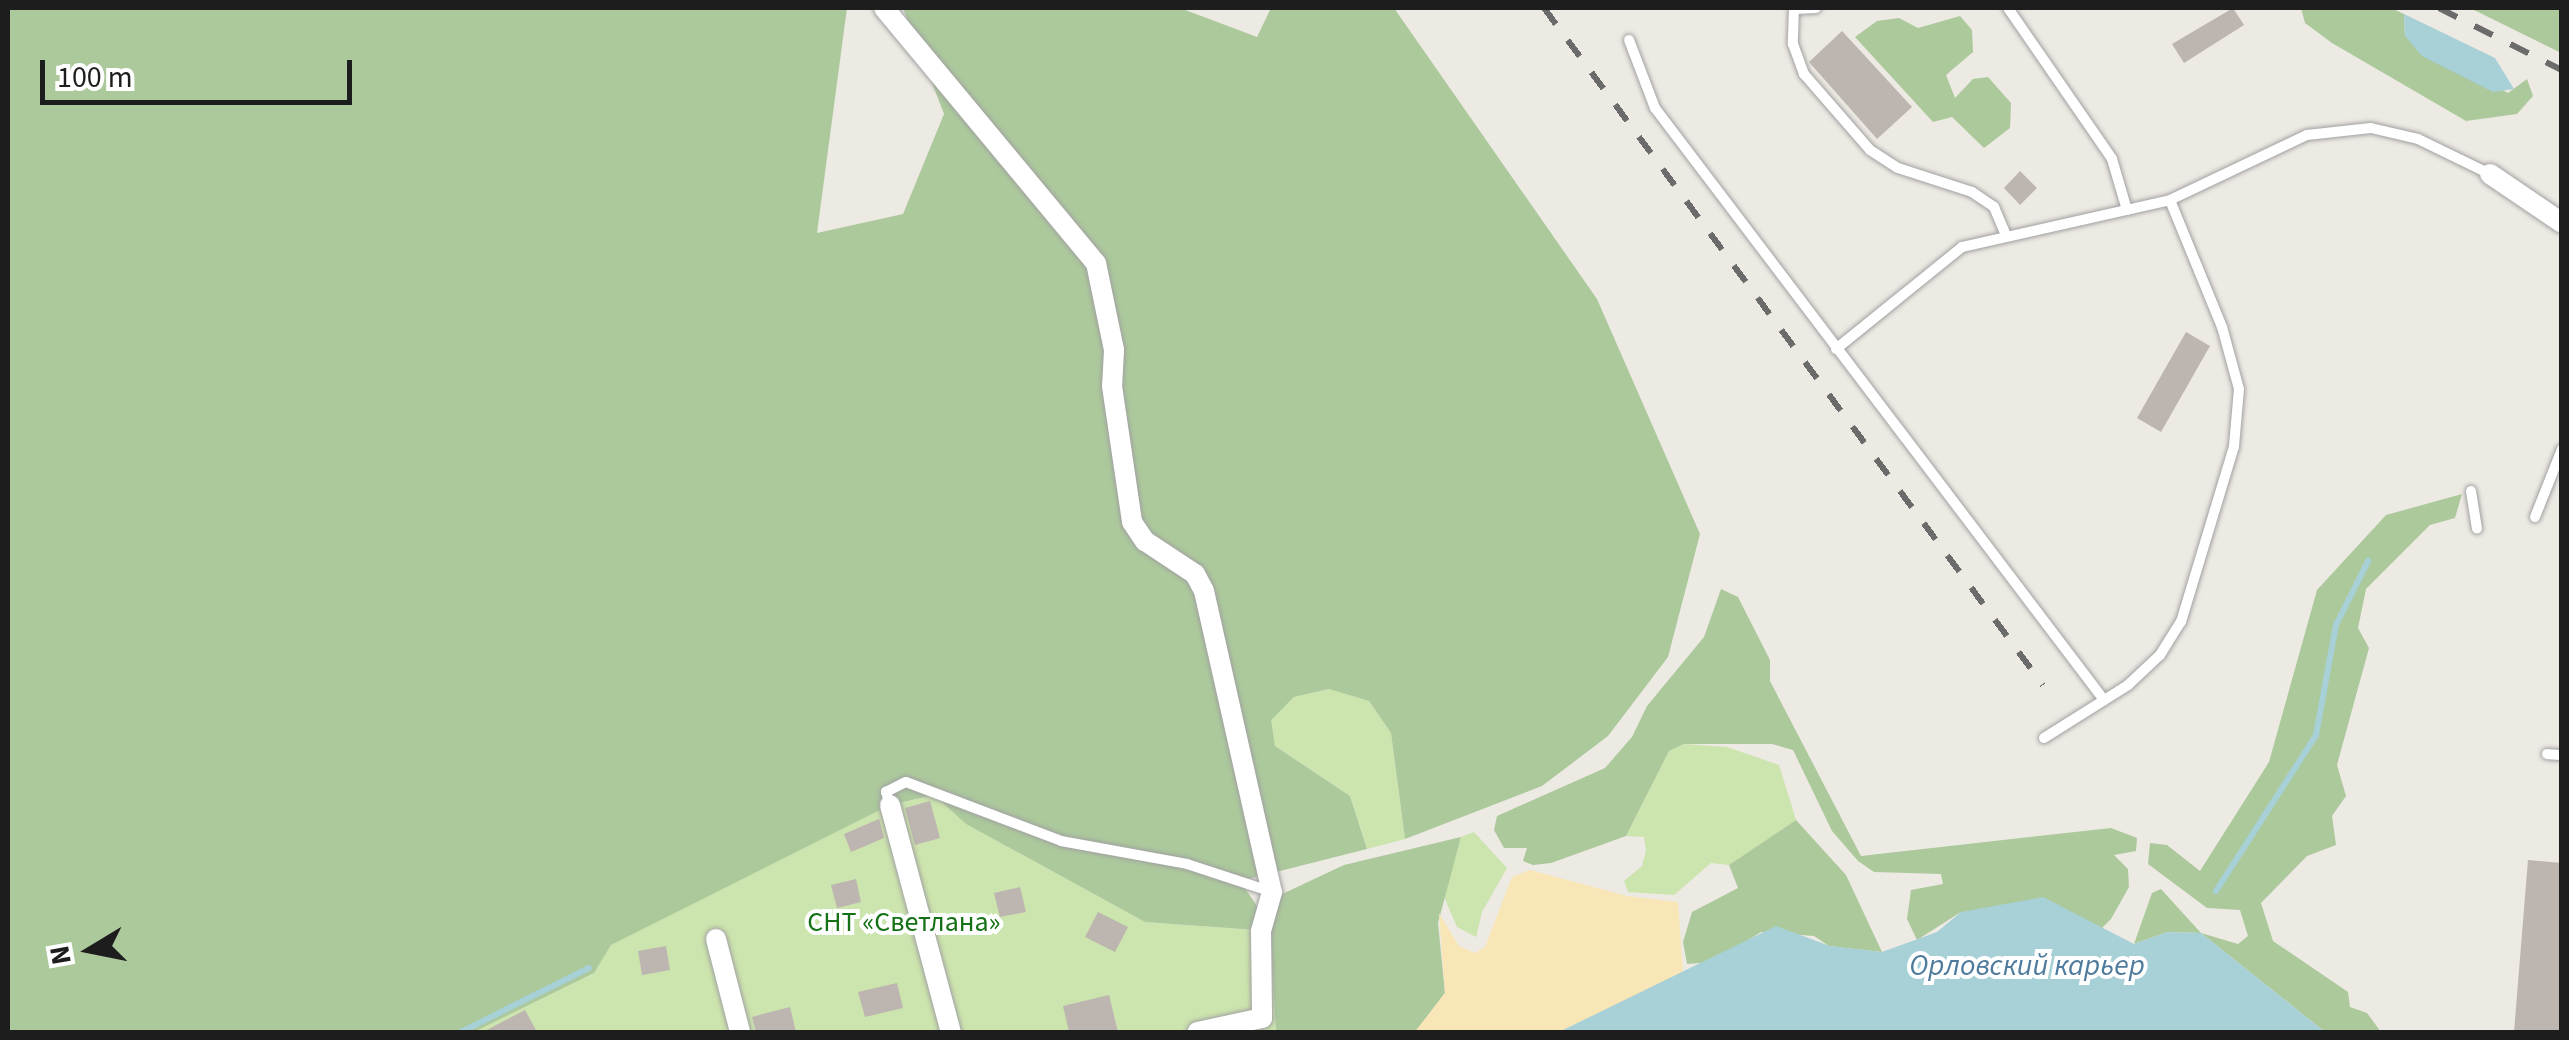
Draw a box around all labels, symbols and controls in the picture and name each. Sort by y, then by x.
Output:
scale bar [45,40,358,102]
text: 100 m [57,56,133,99]
north arrow [40,900,140,1000]
park label: СНТ «Светлана» [807,905,1001,939]
text: N [39,943,82,968]
water label: Орловский карьер [1909,948,2145,984]

